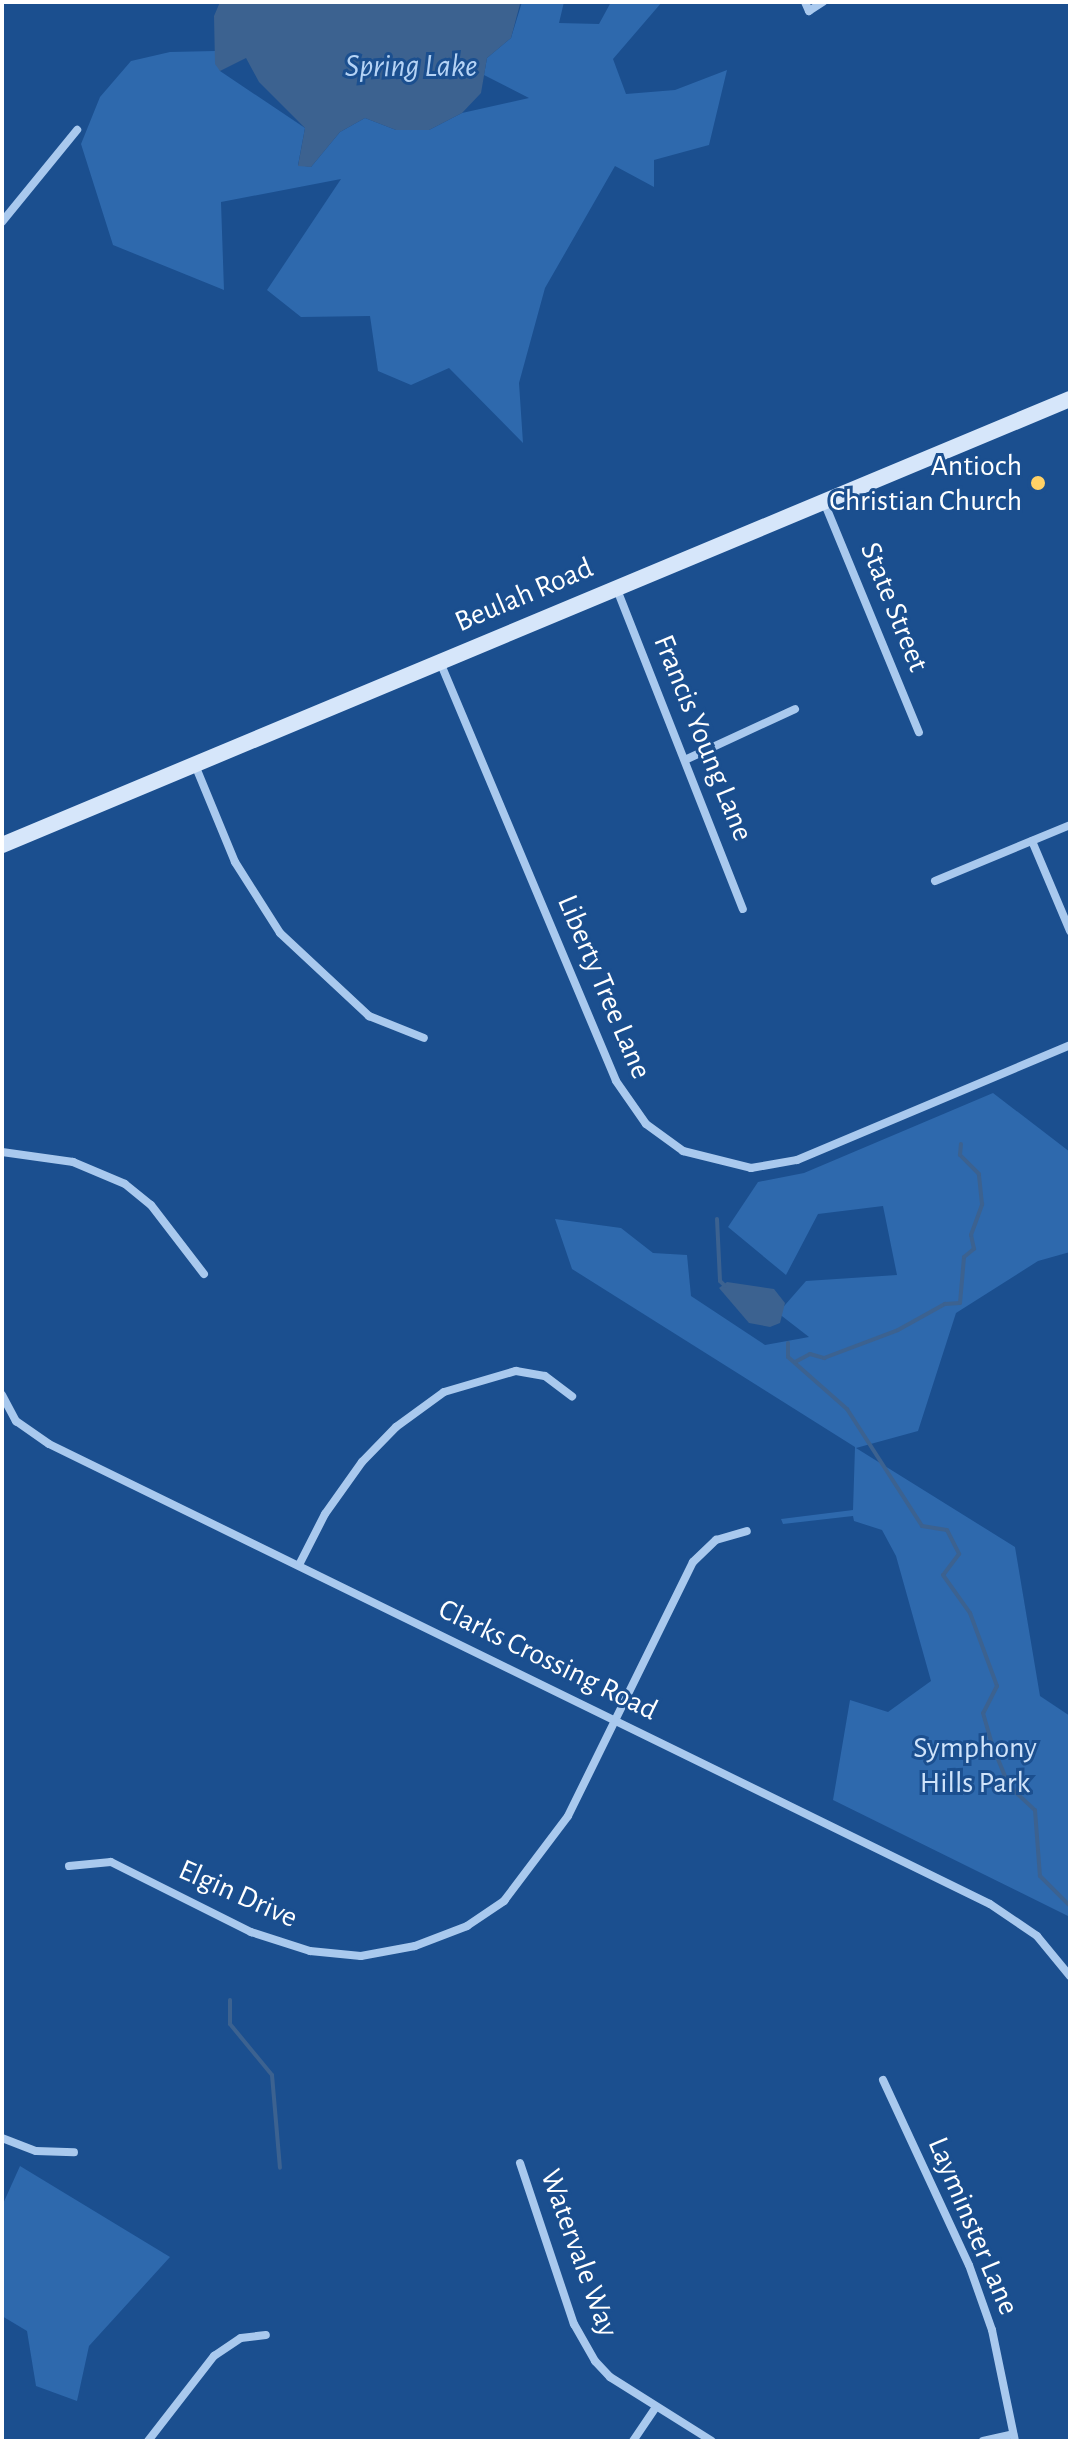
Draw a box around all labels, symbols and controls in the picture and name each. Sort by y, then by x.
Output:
water label: Spring Lake [345,47,477,85]
place label: Antioch Christian Church [829,448,1022,518]
marker: Antioch Christian Church [1029,474,1047,492]
street label: State Street [852,537,936,677]
street label: Beulah Road [450,550,598,640]
street label: Francis Young Lane [645,630,761,846]
street label: Liberty Tree Lane [549,890,659,1084]
street label: Clarks Crossing Road [432,1591,664,1729]
park label: Symphony Hills Park [913,1730,1037,1800]
street label: Elgin Drive [173,1852,303,1936]
street label: Layminster Lane [919,2132,1027,2320]
street label: Watervale Way [532,2164,626,2342]

